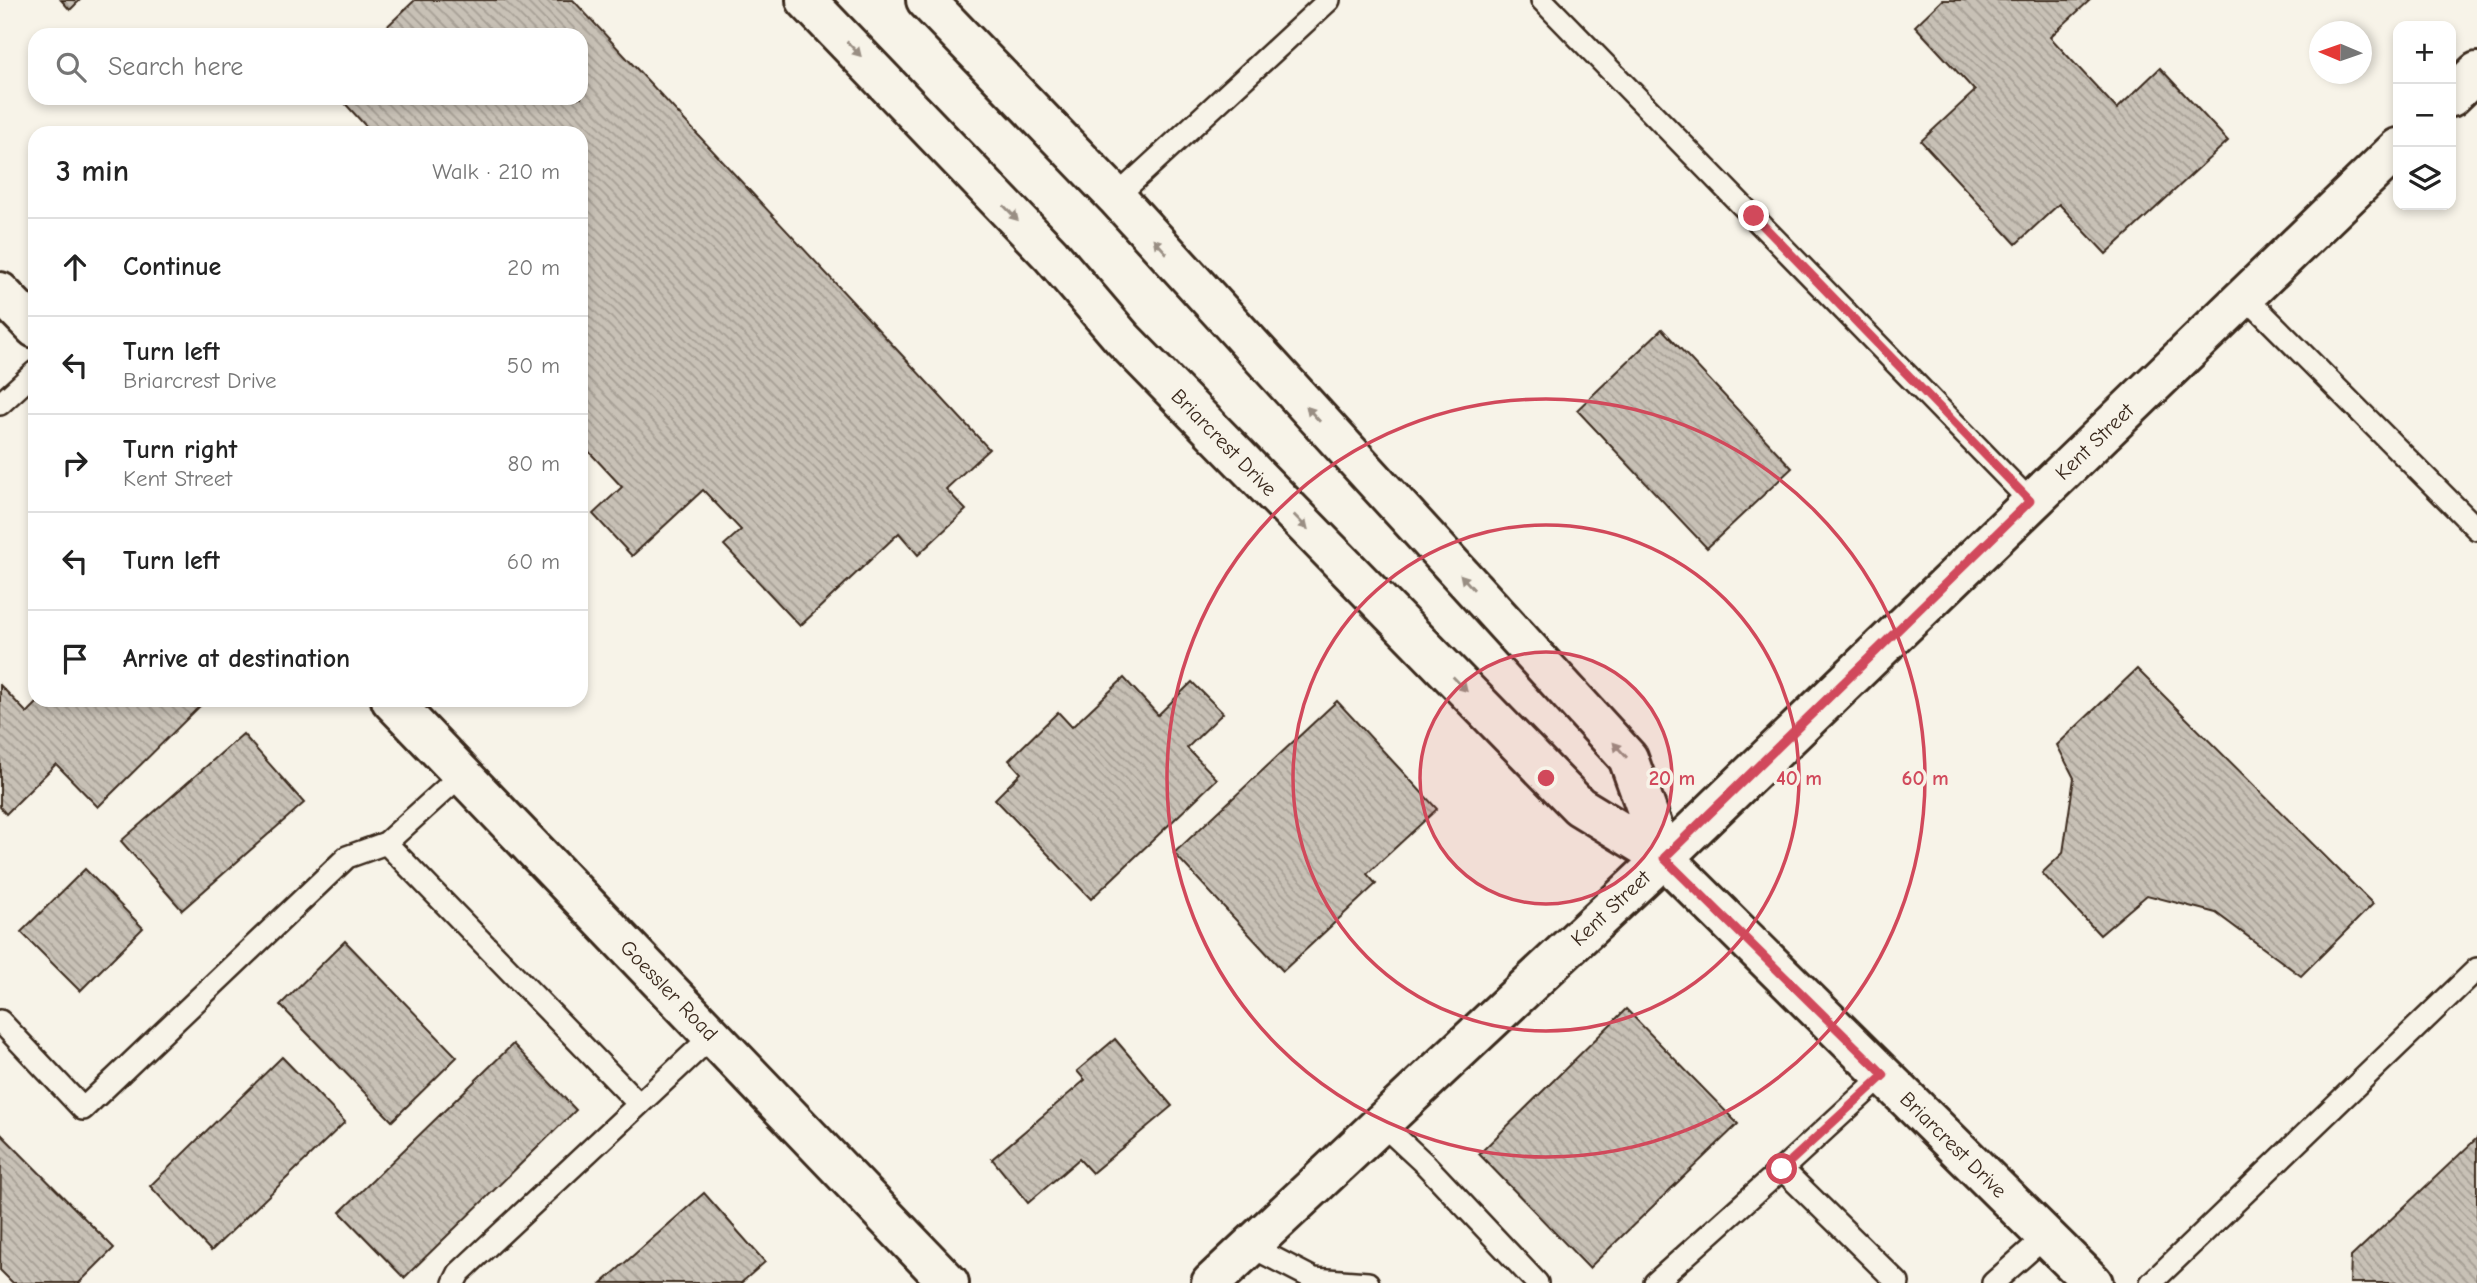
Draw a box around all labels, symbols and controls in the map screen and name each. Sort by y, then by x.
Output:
north arrow [2309,21,2372,84]
map controls [2393,21,2456,210]
button: + [2393,21,2456,84]
search box [28,28,588,105]
one-way arrow [845,40,861,57]
icon: search [52,48,90,86]
text: Search here [108,52,243,82]
button: − [2393,84,2456,147]
button: layers [2393,147,2456,210]
text: 3 min [56,154,129,189]
text: Walk · 210 m [432,158,560,185]
route end [1738,200,1769,231]
one-way arrow [1003,204,1019,221]
one-way arrow [1152,237,1168,255]
icon: ahead [56,248,94,286]
text: Continue [123,252,221,282]
text: 20 m [507,254,560,281]
text: Turn left [123,337,220,367]
icon: left [56,346,94,384]
text: 50 m [507,352,560,379]
text: Briarcrest Drive [123,367,277,394]
street label: Briarcrest Drive [1166,384,1282,501]
street label: Kent Street [2050,398,2139,485]
one-way arrow [1306,406,1322,423]
text: Turn right [123,435,237,465]
icon: right [56,444,94,482]
text: 80 m [507,450,560,477]
text: Kent Street [123,465,232,492]
one-way arrow [1293,513,1310,530]
icon: left [56,542,94,580]
text: Turn left [123,546,220,576]
text: 60 m [507,548,560,575]
one-way arrow [1459,574,1475,591]
icon: arrive [56,640,94,678]
text: Arrive at destination [123,644,350,674]
one-way arrow [1452,676,1469,693]
one-way arrow [1612,741,1628,759]
centre of rings [1534,766,1558,790]
text: 20 m [1649,766,1695,790]
text: 40 m [1776,766,1822,790]
text: 60 m [1901,766,1949,790]
street label: Kent Street [1566,865,1656,951]
street label: Goessler Road [615,935,723,1046]
street label: Briarcrest Drive [1895,1087,2012,1203]
route start [1766,1153,1797,1184]

